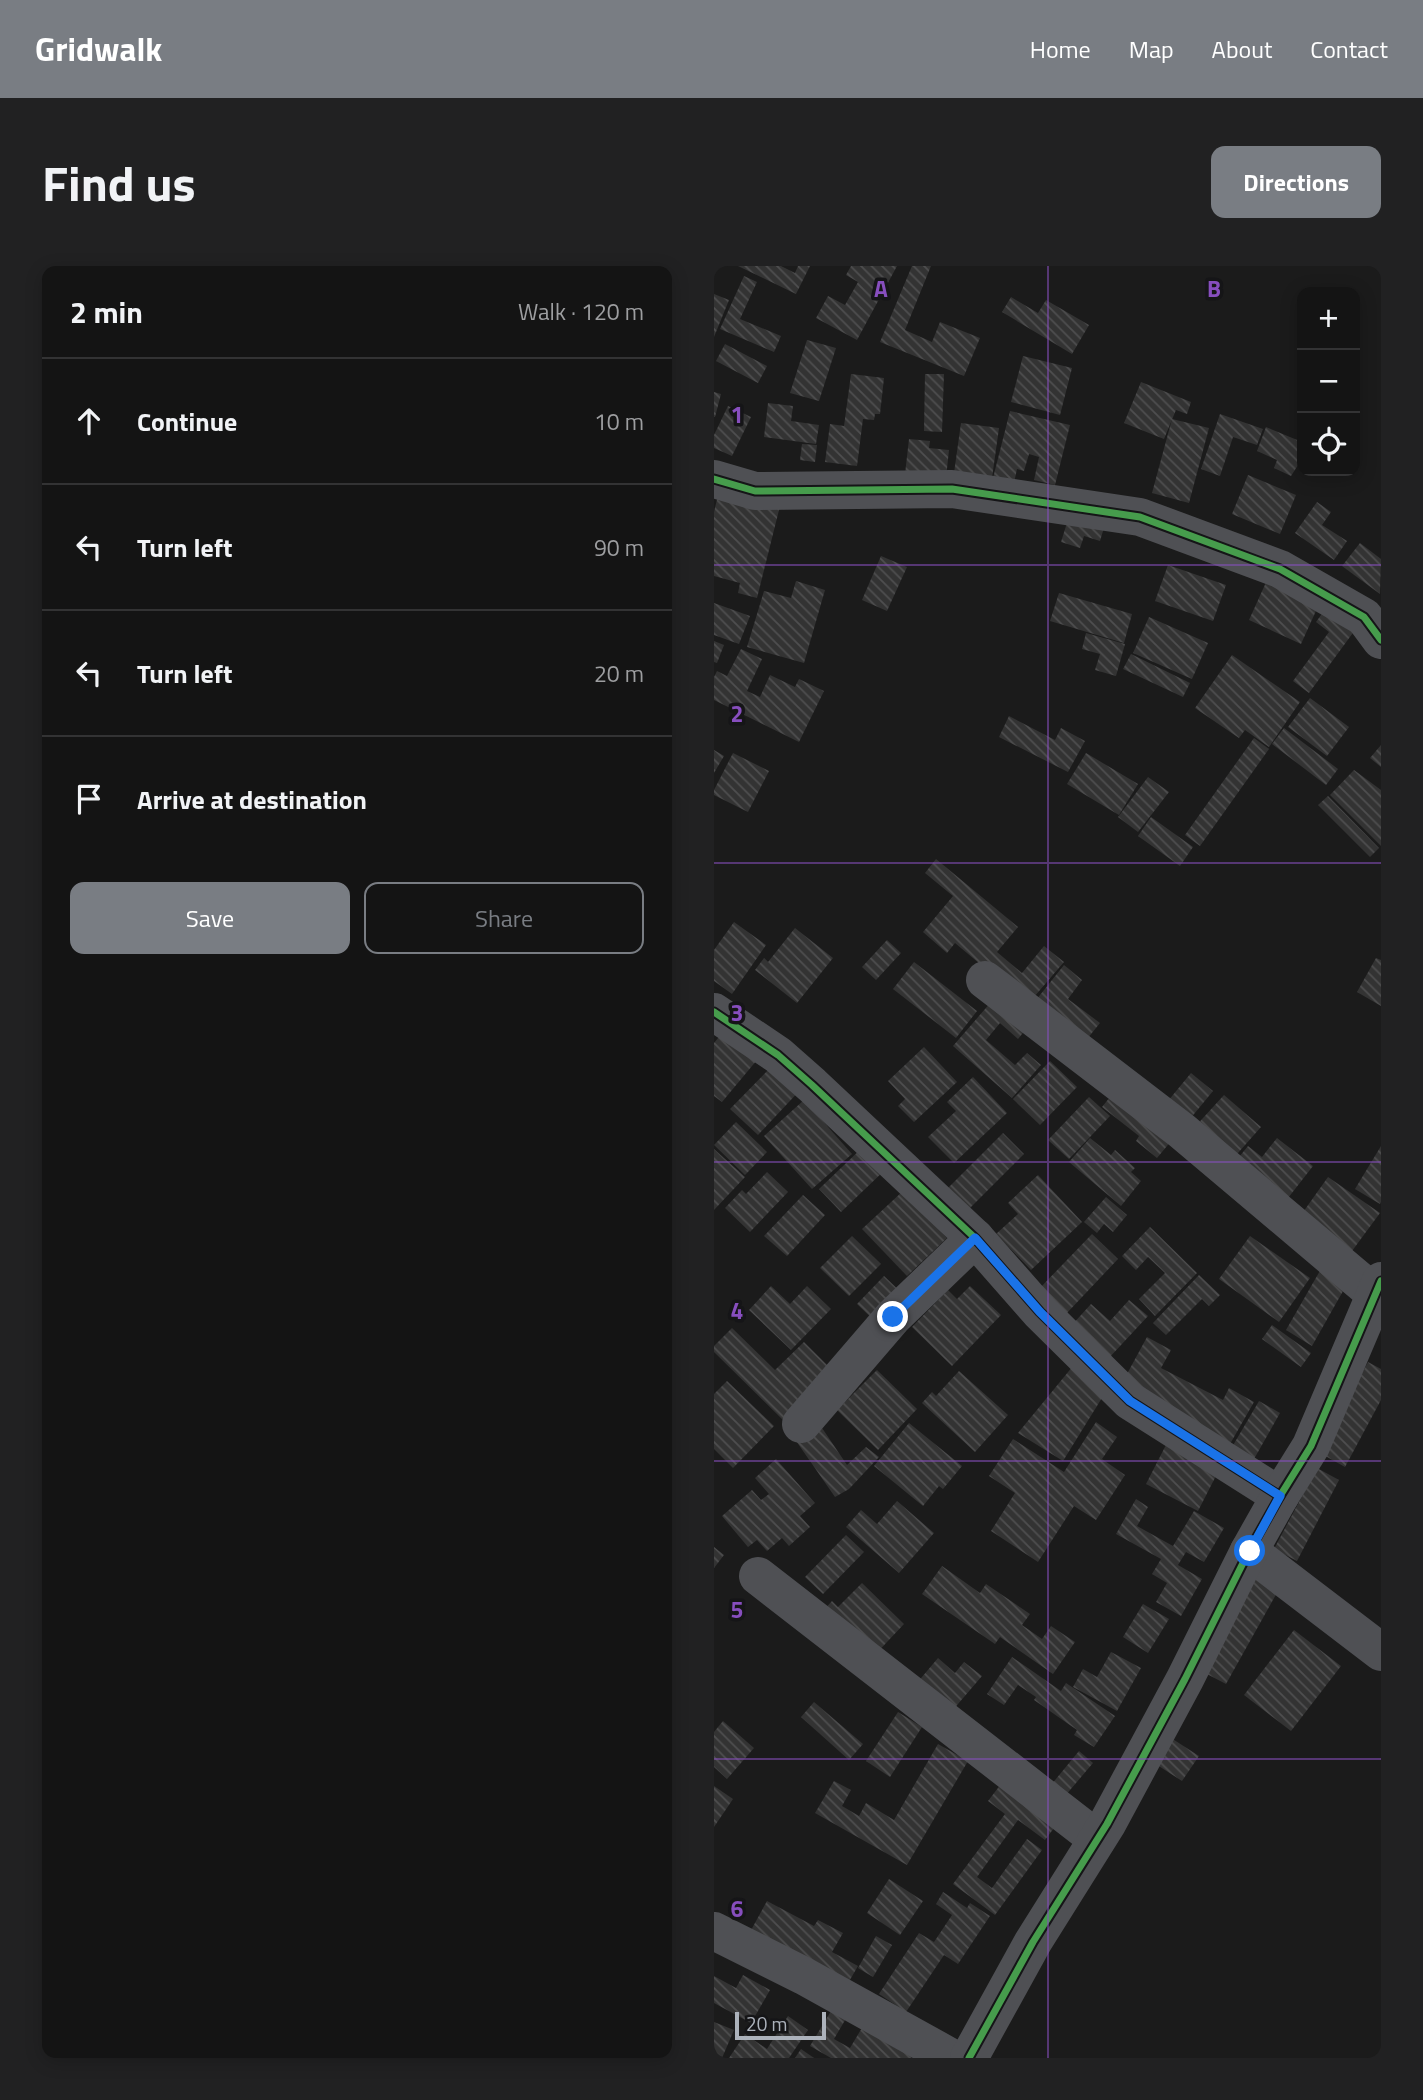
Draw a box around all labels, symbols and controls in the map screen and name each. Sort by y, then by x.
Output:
text: Gridwalk [35,24,162,74]
text: Home [1030,31,1091,67]
text: Map [1129,31,1174,67]
text: About [1212,31,1272,67]
text: Contact [1310,31,1388,67]
text: Find us [42,145,196,220]
button: Directions [1211,146,1381,218]
text: A [874,271,888,306]
text: B [1207,271,1221,306]
map controls [1297,287,1360,476]
button: + [1297,287,1360,350]
text: 2 min [70,289,143,335]
text: Walk · 120 m [518,294,644,329]
button: − [1297,350,1360,413]
text: 1 [731,397,743,432]
icon: ahead [70,402,108,440]
text: Continue [137,402,237,441]
text: 10 m [594,404,644,439]
button: locate [1297,413,1360,476]
icon: left [70,528,108,566]
text: Turn left [137,528,232,567]
text: 90 m [594,530,644,565]
icon: left [70,654,108,692]
text: Turn left [137,654,232,693]
text: 20 m [594,656,644,691]
text: 2 [731,696,743,731]
icon: arrive [70,780,108,818]
text: Arrive at destination [137,780,367,819]
button: Save [70,882,350,954]
button: Share [364,882,644,954]
text: 3 [731,995,743,1030]
text: 4 [731,1293,743,1328]
route end [877,1301,908,1332]
route start [1234,1535,1265,1566]
text: 5 [731,1592,743,1627]
text: 6 [731,1891,744,1926]
scale bar [735,2009,826,2041]
text: 20 m [746,2009,787,2038]

